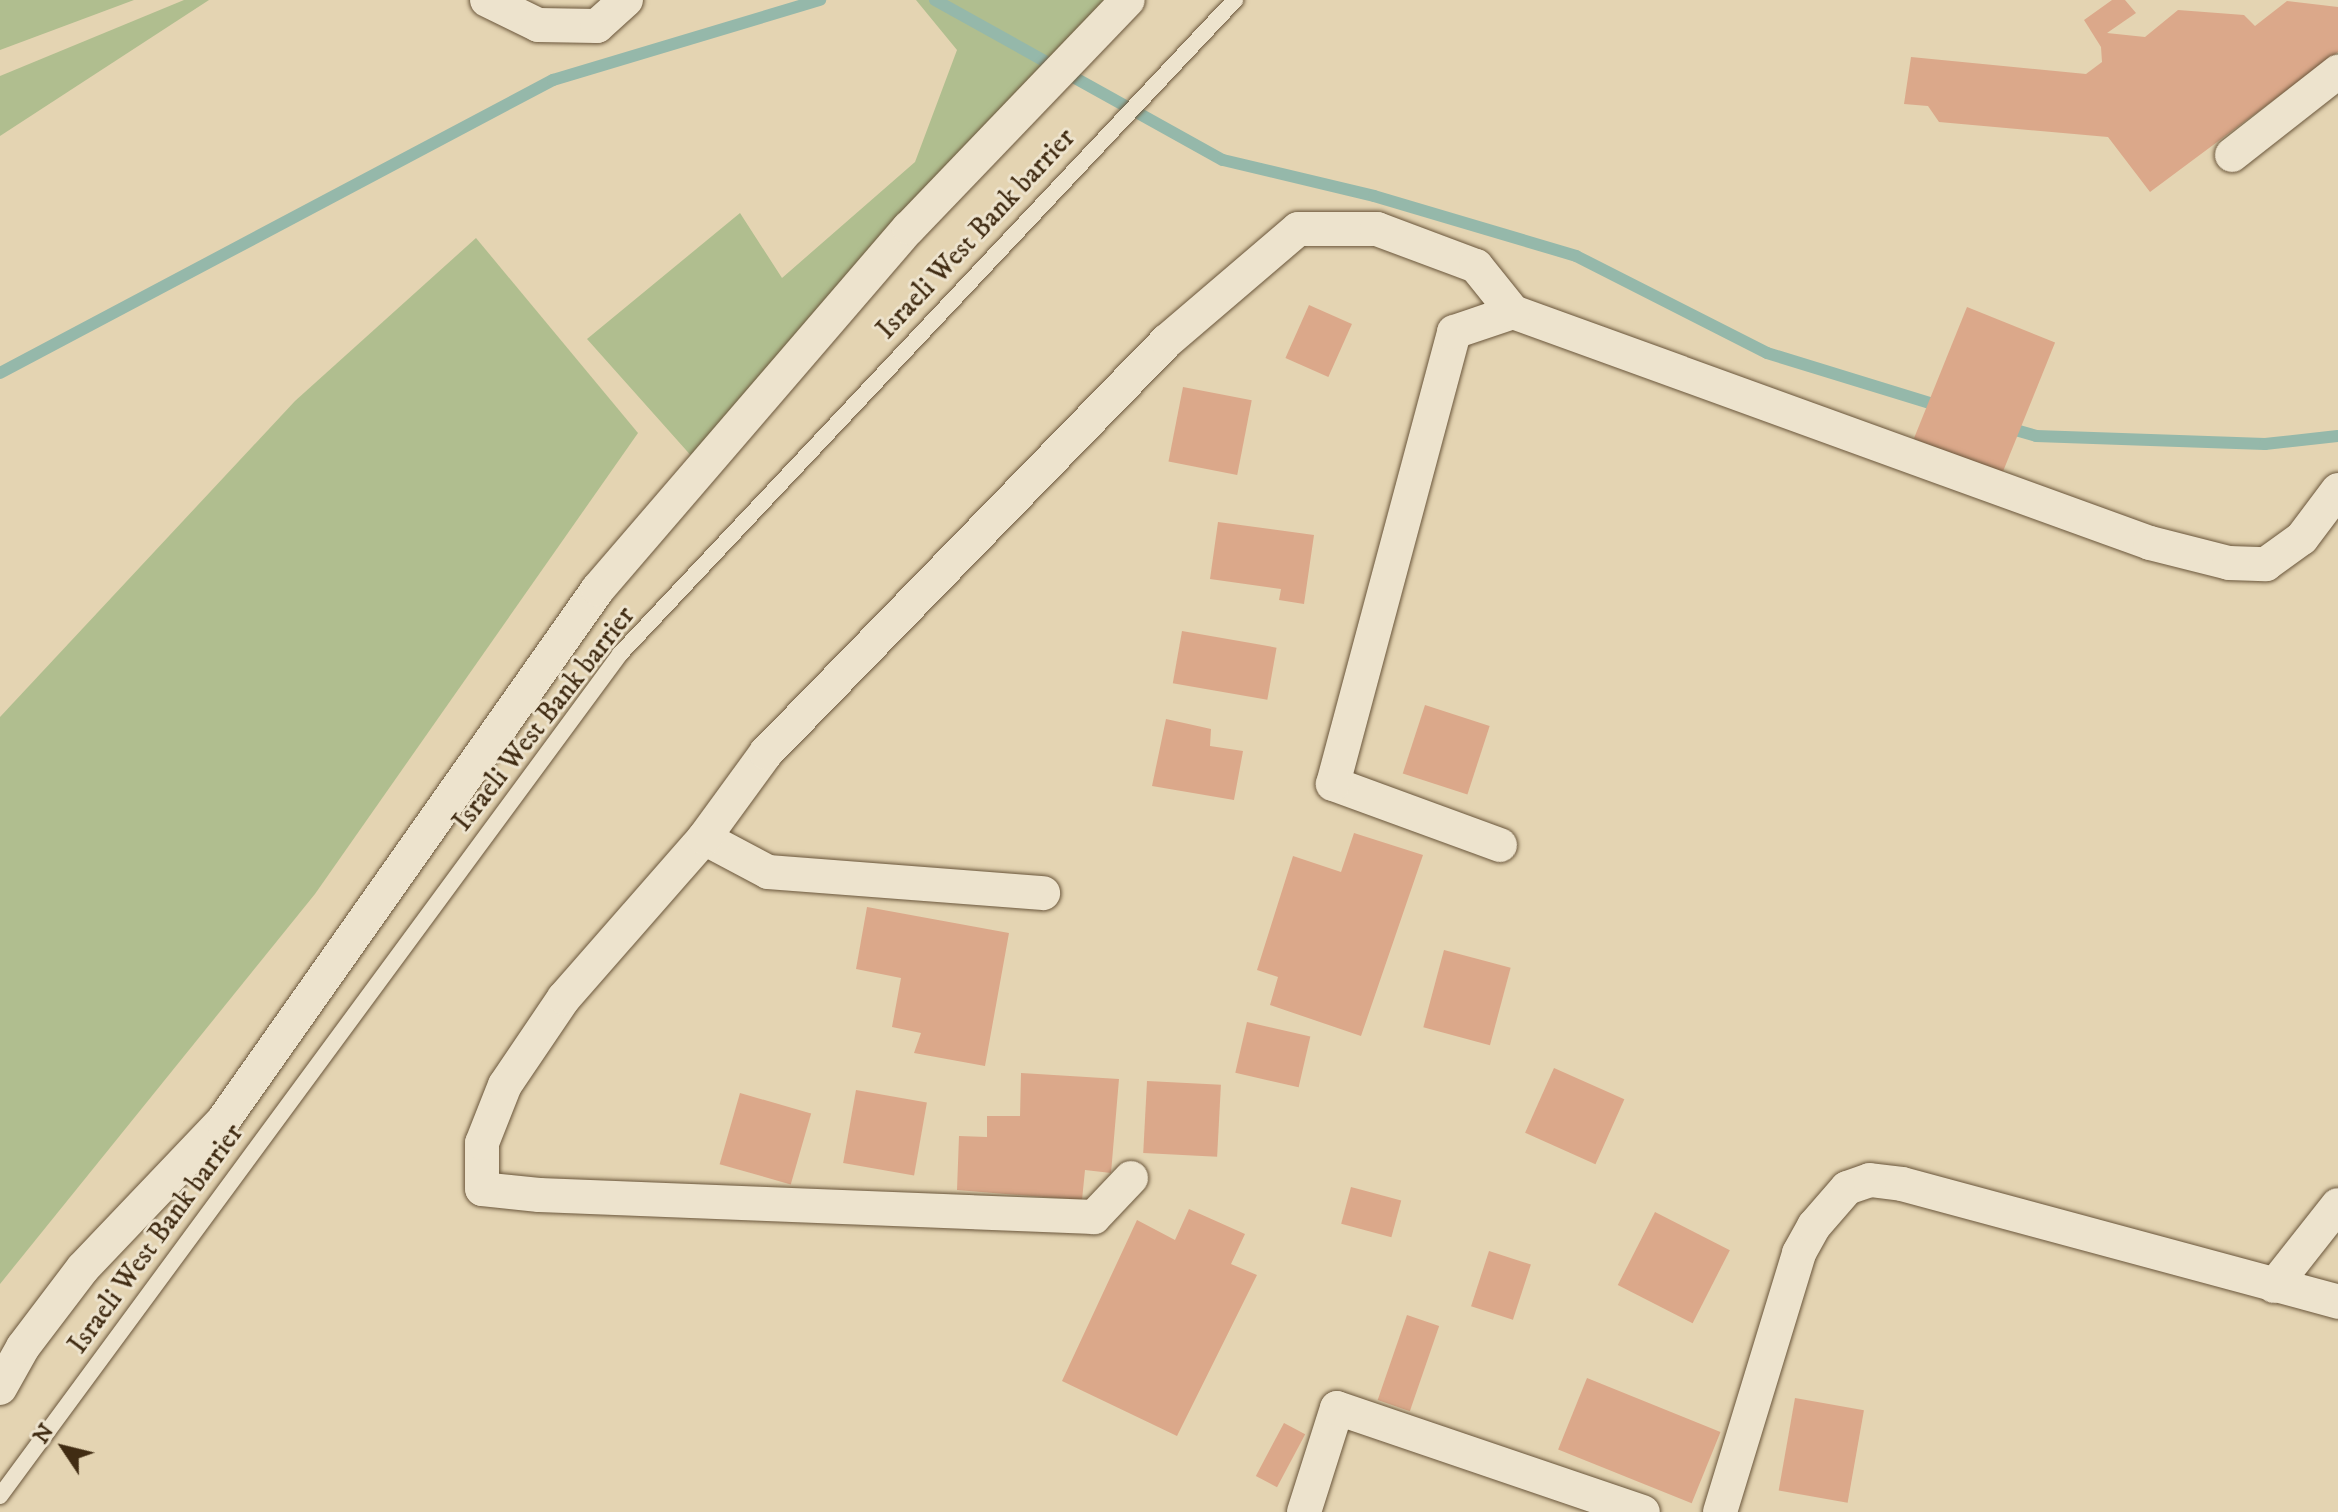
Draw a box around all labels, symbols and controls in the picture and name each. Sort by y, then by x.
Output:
street label: Israeli West Bank barrier [870,122,1082,346]
street label: Israeli West Bank barrier [446,600,642,838]
street label: Israeli West Bank barrier [61,1118,251,1360]
north arrow [24,1408,104,1488]
text: N [28,1419,60,1449]

